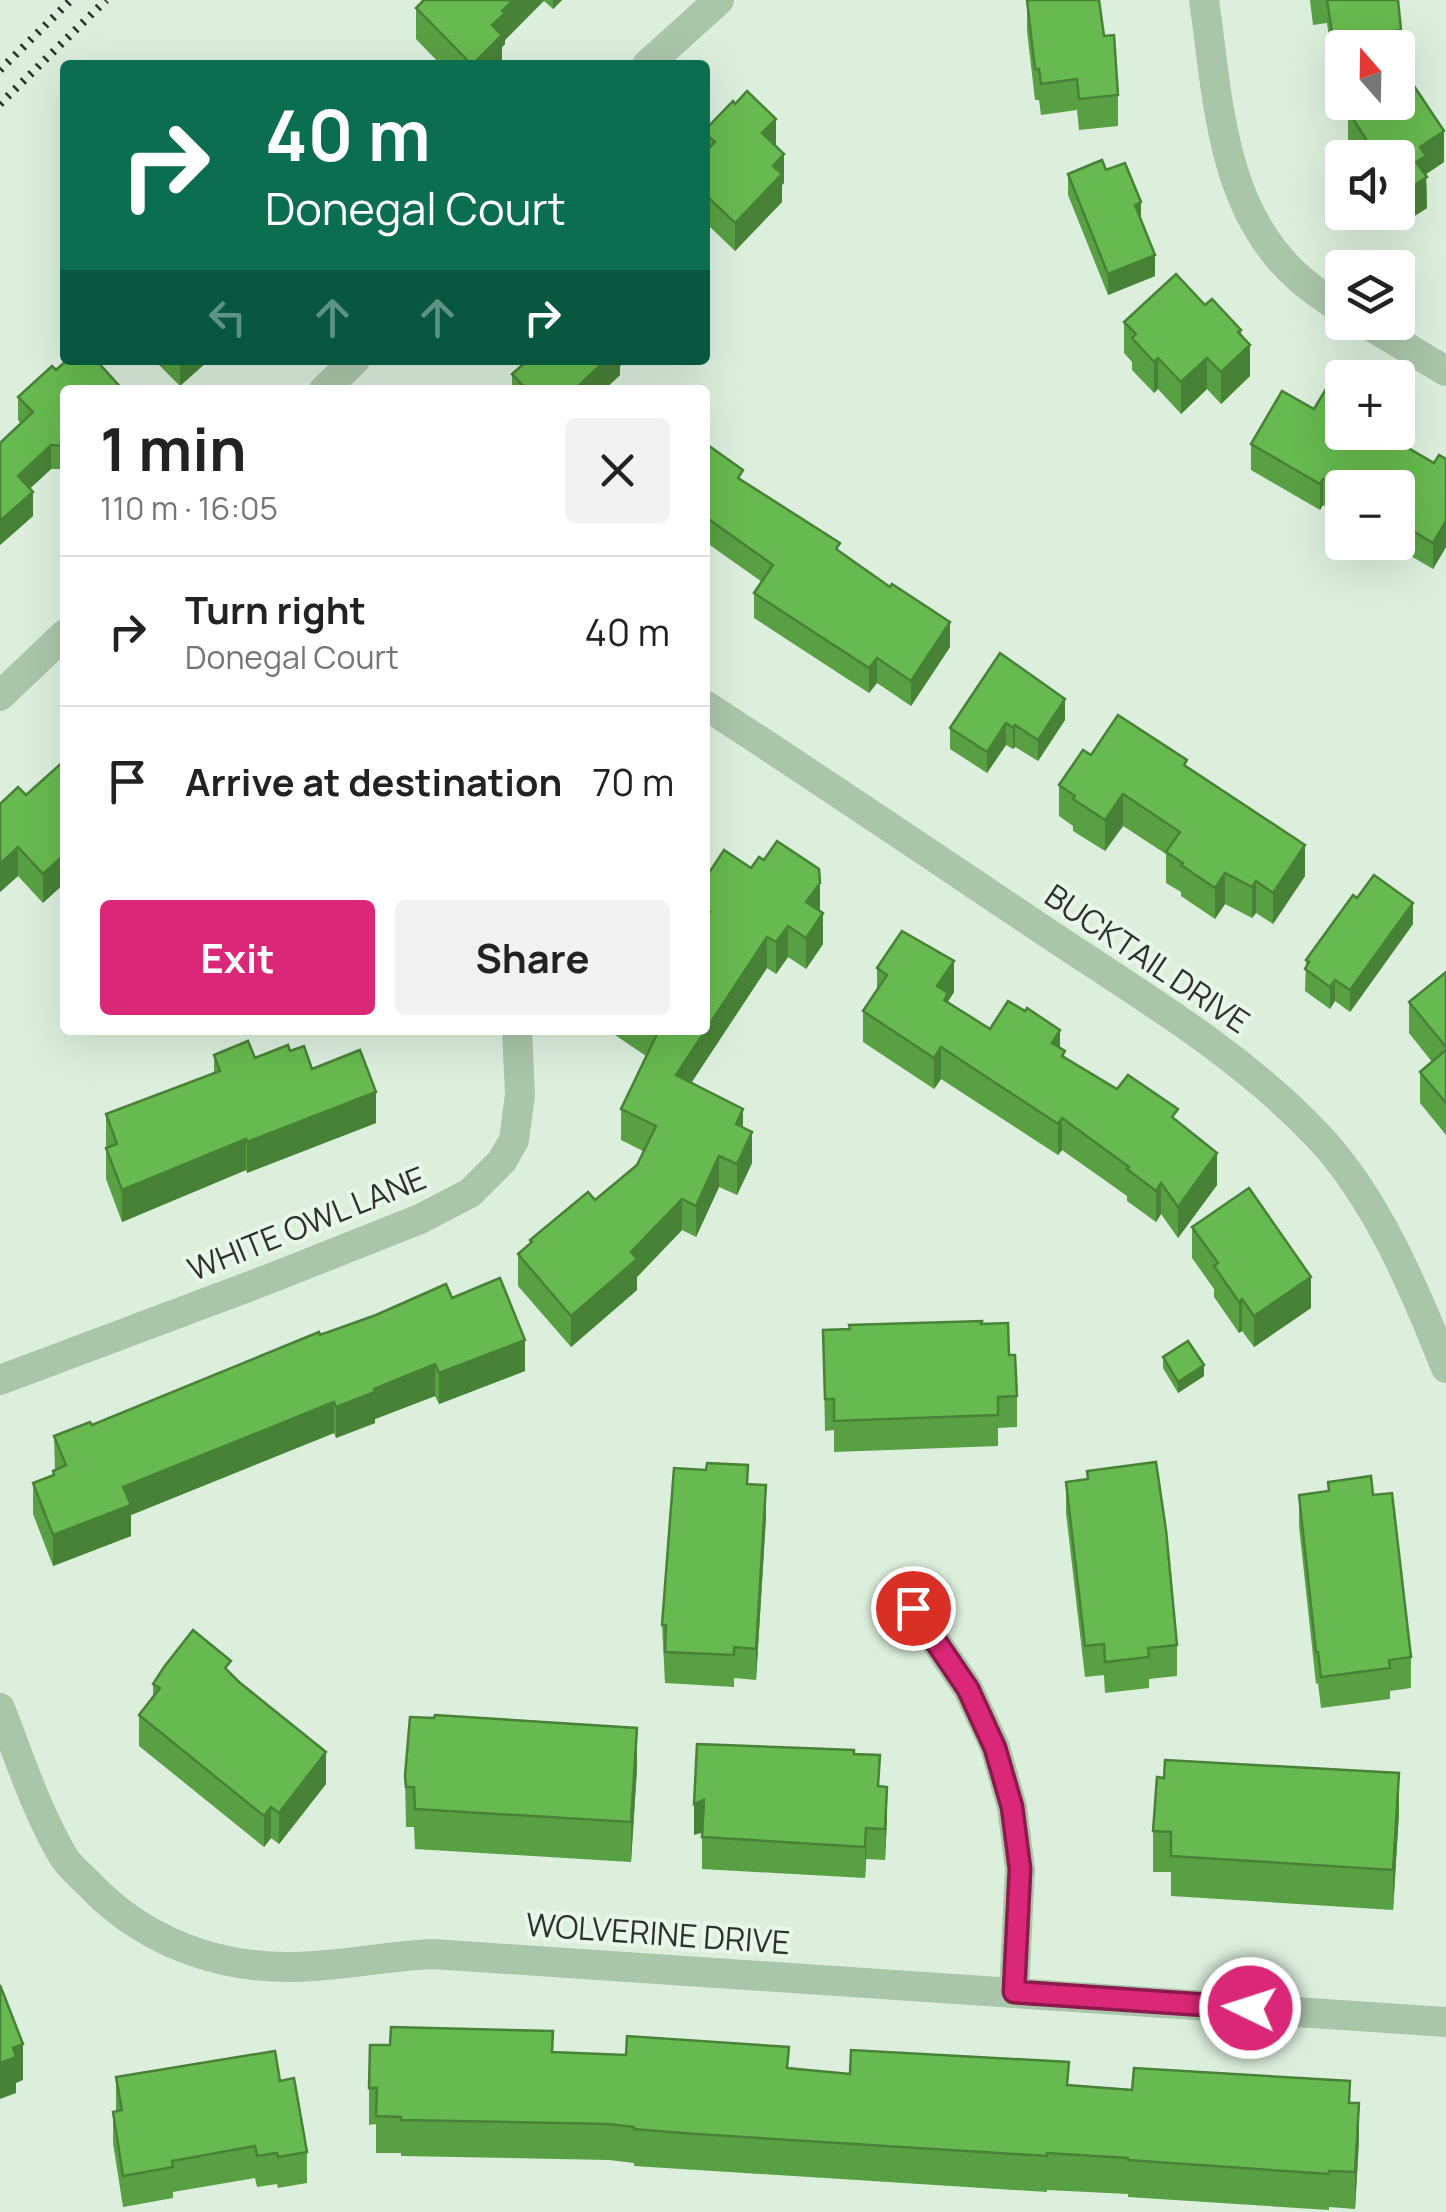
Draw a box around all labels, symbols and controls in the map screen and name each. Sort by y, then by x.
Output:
north arrow [1325,30,1415,120]
map controls [1325,30,1415,560]
text: 40 m [265,86,431,182]
icon: right [100,100,230,230]
button: sound [1325,140,1415,230]
text: Donegal Court [265,177,566,239]
button: layers [1325,250,1415,340]
icon: left [200,290,255,345]
icon: ahead [305,290,360,345]
icon: ahead [410,290,465,345]
icon: right [515,290,570,345]
button: + [1325,360,1415,450]
text: 1 min [100,407,247,489]
button: close [565,418,670,523]
button: − [1325,470,1415,560]
text: 110 m · 16:05 [100,486,278,530]
text: Turn right [185,583,366,635]
icon: right [100,604,155,659]
text: 40 m [585,605,670,657]
text: Donegal Court [185,635,399,679]
icon: arrive [100,754,155,809]
text: Arrive at destination [185,755,562,807]
text: 70 m [592,755,674,807]
street label: BUCKTAIL DRIVE [1037,873,1259,1043]
button: Exit [100,900,375,1015]
button: Share [395,900,670,1015]
street label: WHITE OWL LANE [181,1155,432,1291]
pin [871,1566,956,1651]
icon: arrive [886,1581,941,1636]
street label: WOLVERINE DRIVE [525,1902,792,1964]
position arrow [1198,1956,1302,2060]

